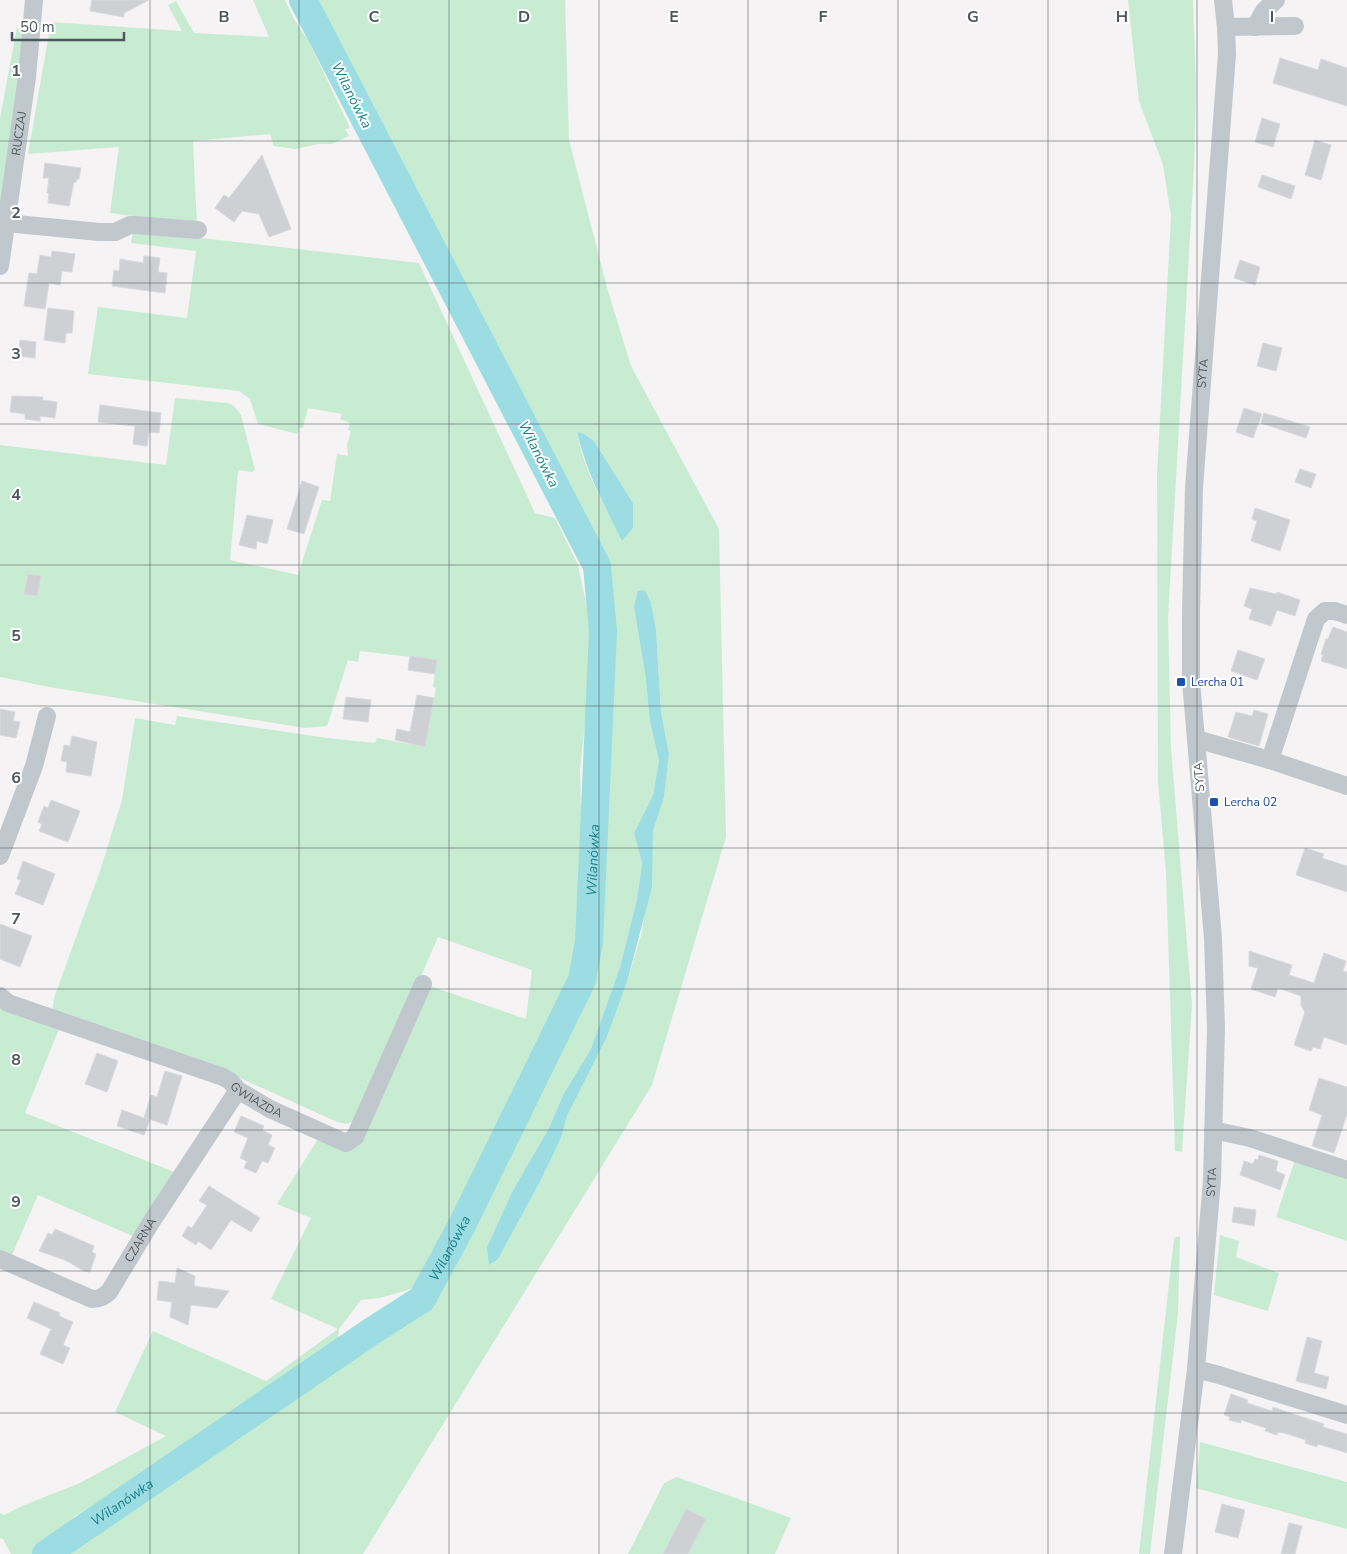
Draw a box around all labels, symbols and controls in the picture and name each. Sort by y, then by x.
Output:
text: B [218,6,230,28]
text: C [369,6,380,28]
text: D [518,6,530,28]
text: E [669,6,679,28]
text: F [819,6,828,28]
text: G [967,6,979,28]
text: H [1116,6,1128,28]
text: I [1270,6,1274,28]
scale bar [12,10,125,42]
text: 50 m [20,17,55,37]
water label: Wilanówka [327,59,376,132]
text: 1 [11,60,21,82]
street label: RUCZAJ [8,110,30,157]
text: 2 [11,202,21,224]
text: 3 [11,343,21,365]
street label: SYTA [1194,358,1212,389]
water label: Wilanówka [514,418,563,491]
text: 4 [11,484,21,506]
text: 5 [11,625,21,647]
place label: Lercha 01 [1191,674,1244,690]
marker: Lercha 01 [1175,676,1187,688]
street label: SYTA [1190,761,1208,792]
text: 6 [11,767,21,789]
place label: Lercha 02 [1224,794,1277,810]
marker: Lercha 02 [1208,796,1220,808]
water label: Wilanówka [582,824,604,896]
text: 7 [11,908,21,930]
text: 8 [11,1049,21,1071]
street label: GWIAZDA [227,1079,285,1122]
street label: SYTA [1203,1167,1220,1198]
text: 9 [11,1191,21,1213]
water label: Wilanówka [424,1212,475,1285]
street label: CZARNA [121,1214,160,1265]
water label: Wilanówka [87,1474,157,1531]

